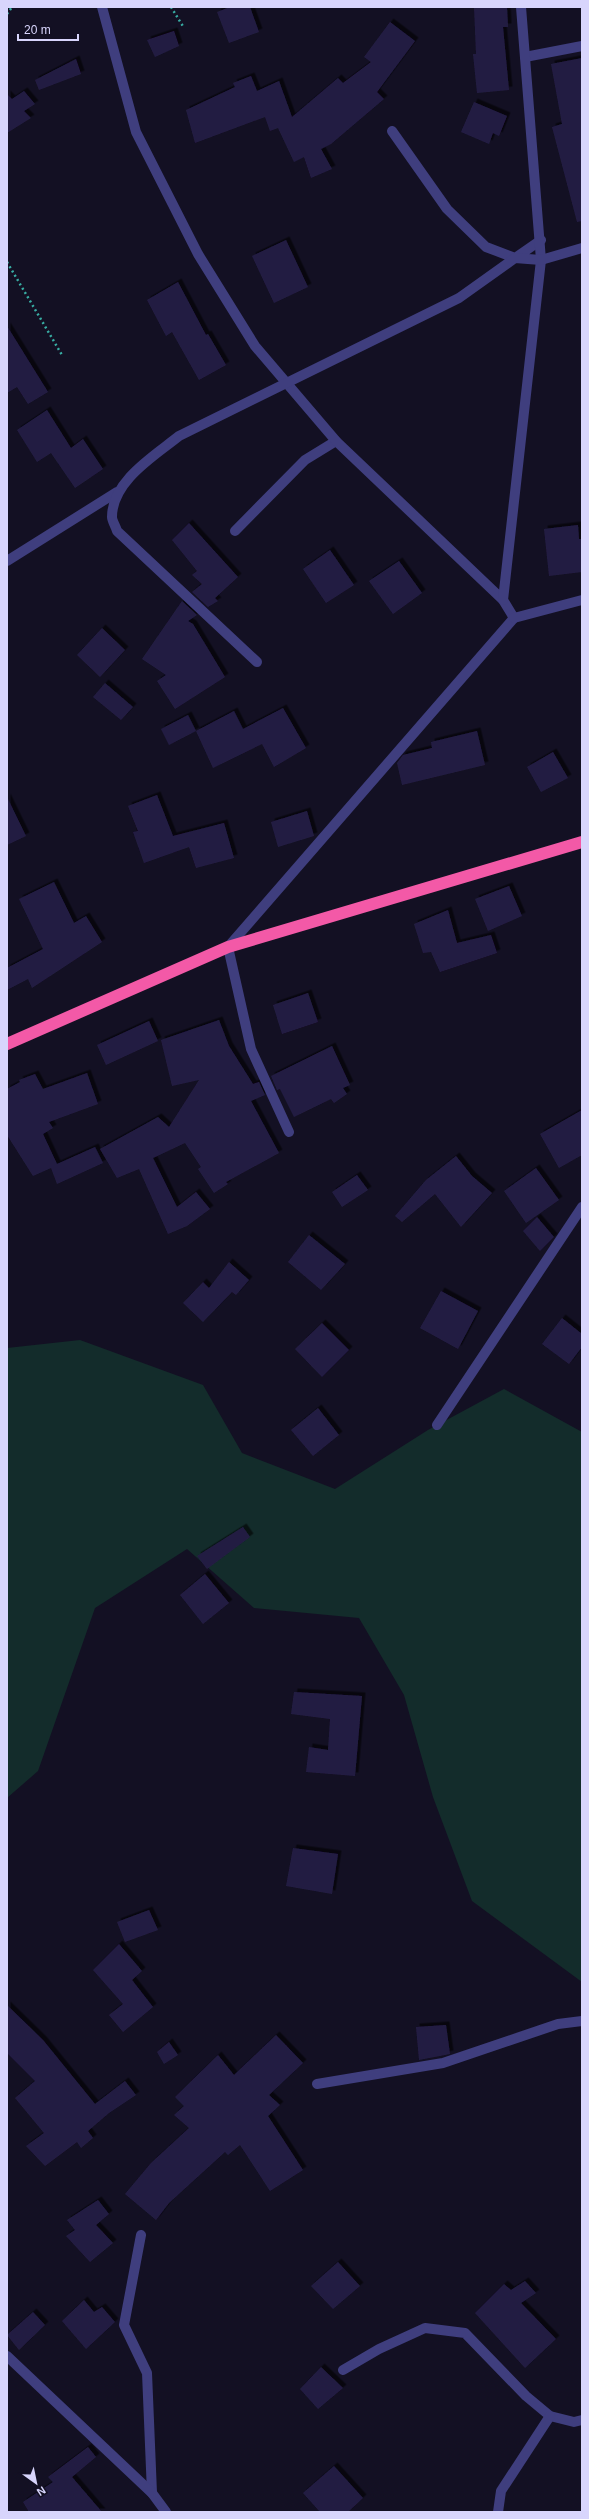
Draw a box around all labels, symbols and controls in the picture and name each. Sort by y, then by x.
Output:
scale bar [18,16,78,42]
text: 20 m [24,23,51,37]
north arrow [16,2463,56,2503]
text: N [35,2484,48,2499]

